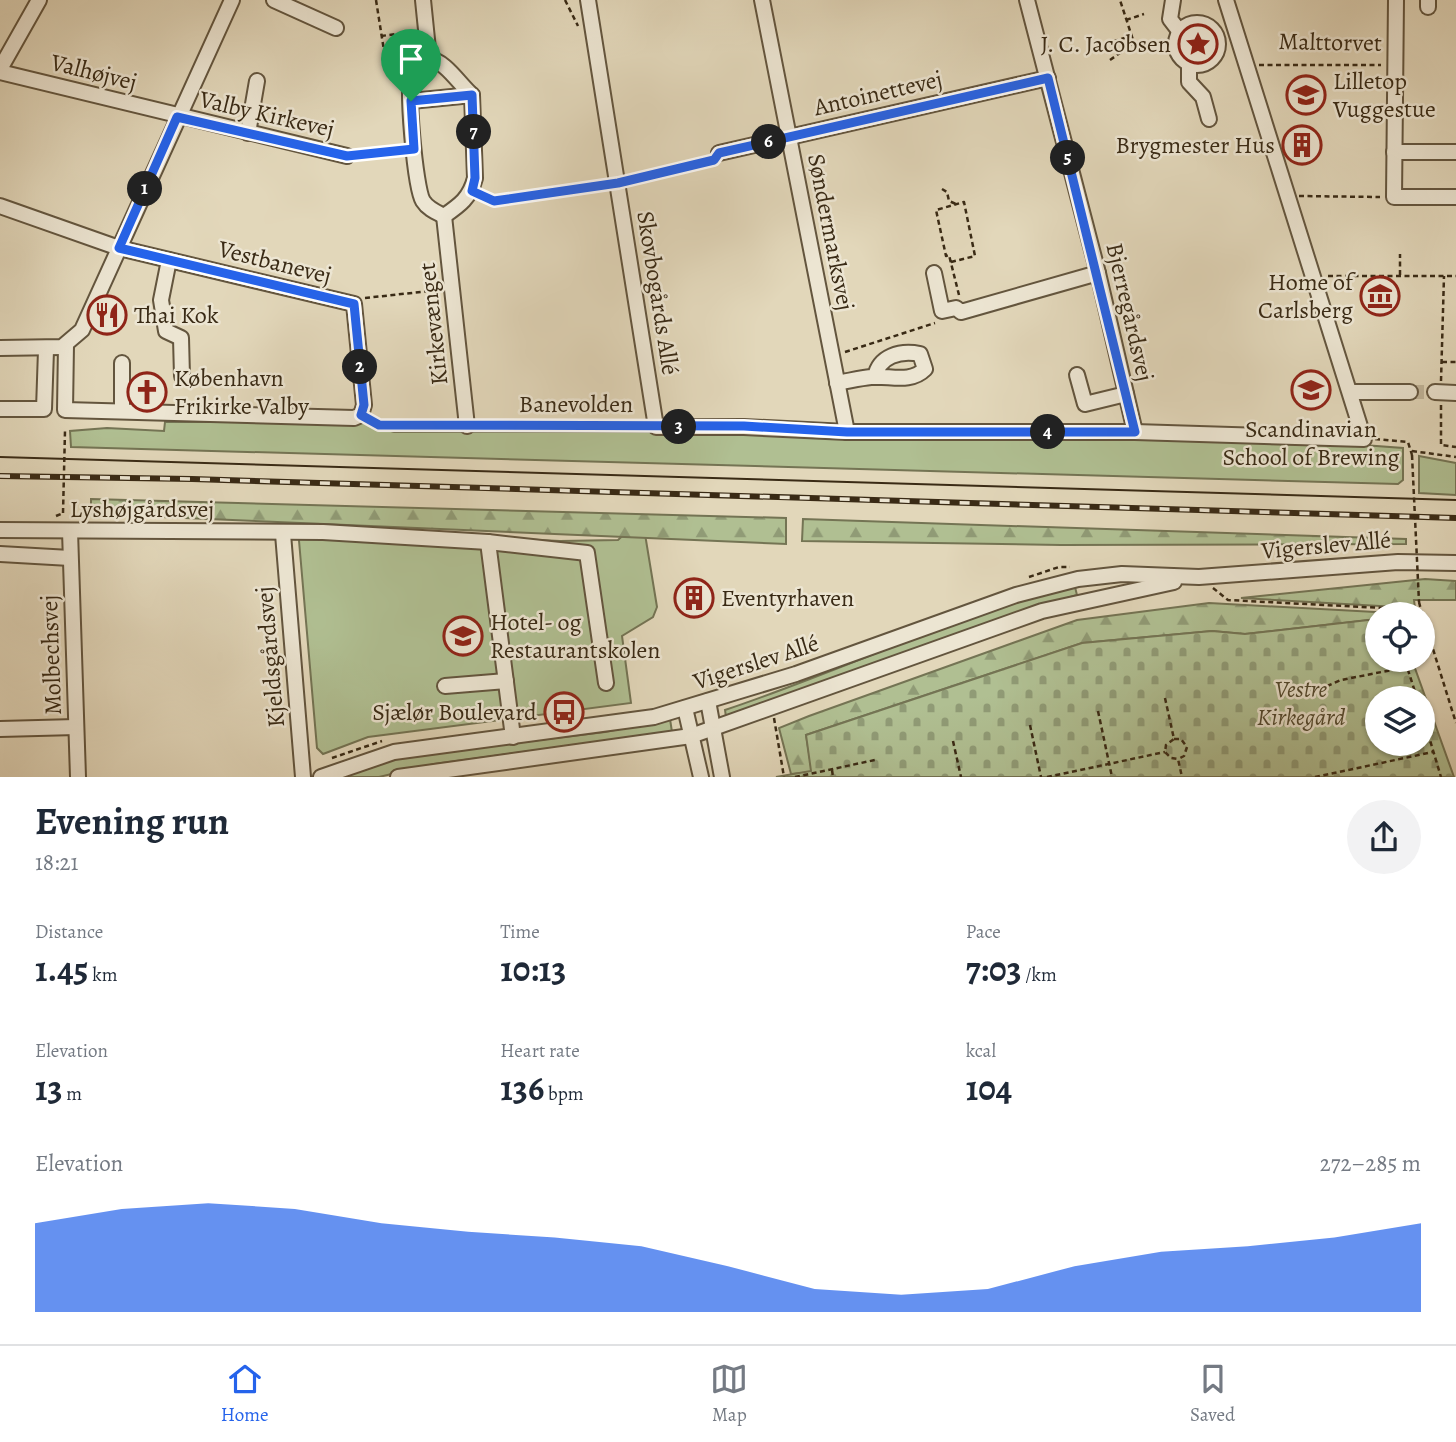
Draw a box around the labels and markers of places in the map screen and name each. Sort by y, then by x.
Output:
place icon: J. C. Jacobsen [1177,23,1219,65]
place label: J. C. Jacobsen [1041,28,1171,60]
pin [381,29,441,101]
place label: Lilletop Vuggestue [1332,65,1436,125]
school or university icon: Lilletop Vuggestue [1285,74,1327,116]
pin: 7 [456,114,491,150]
pin: 6 [752,124,786,160]
building icon: Brygmester Hus [1281,124,1323,166]
place label: Brygmester Hus [1115,129,1275,161]
pin: 5 [1050,140,1086,176]
pin: 1 [128,172,162,206]
place label: Home of Carlsberg [1258,266,1356,326]
museum icon: Home of Carlsberg [1359,275,1401,317]
restaurant icon: Thai Kok [86,294,128,336]
place label: Thai Kok [134,299,219,331]
pin: 2 [342,350,378,384]
place label: København Frikirke Valby [174,362,309,422]
school or university icon: Scandinavian School of Brewing [1290,369,1332,411]
church icon: København Frikirke Valby [126,371,168,413]
pin: 3 [662,410,696,444]
place label: Scandinavian School of Brewing [1222,413,1400,473]
pin: 4 [1030,414,1066,450]
building icon: Eventyrhaven [673,577,715,619]
place label: Eventyrhaven [721,582,854,614]
place label: Hotel- og Restaurantskolen [490,606,660,666]
school or university icon: Hotel- og Restaurantskolen [442,615,484,657]
bus stop icon: Sjælør Boulevard [543,691,585,733]
place label: Sjælør Boulevard [372,696,537,728]

